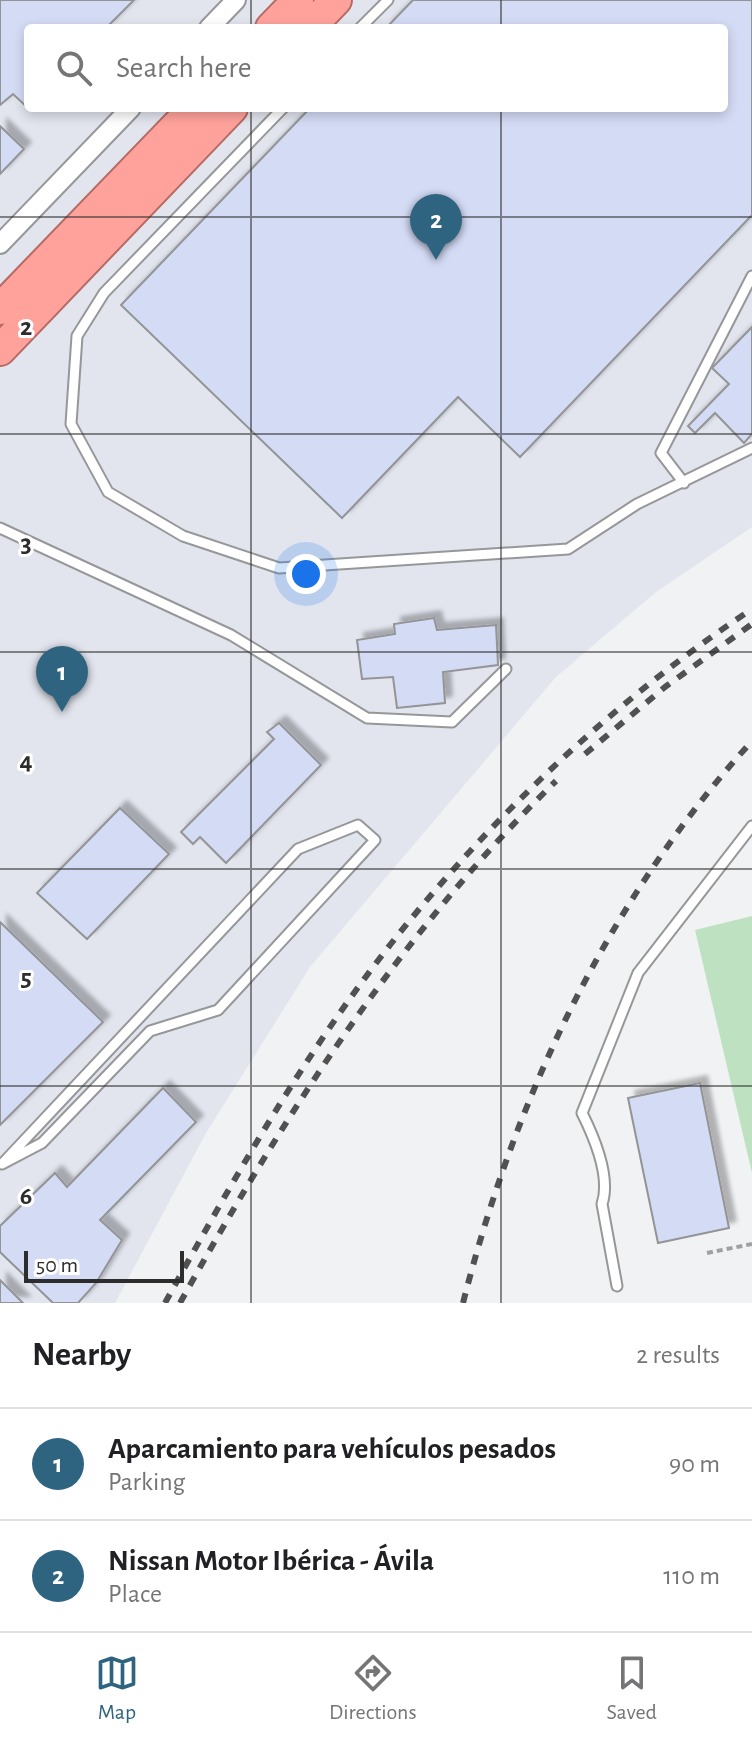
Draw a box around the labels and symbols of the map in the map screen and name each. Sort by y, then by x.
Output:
pin: 2 [410,194,462,260]
text: 2 [20,314,32,340]
text: 3 [20,531,32,557]
your location [286,554,326,594]
pin: 1 [36,646,88,712]
text: 4 [19,748,33,774]
text: 5 [20,965,32,991]
text: 6 [20,1183,32,1209]
scale bar [24,1247,184,1283]

